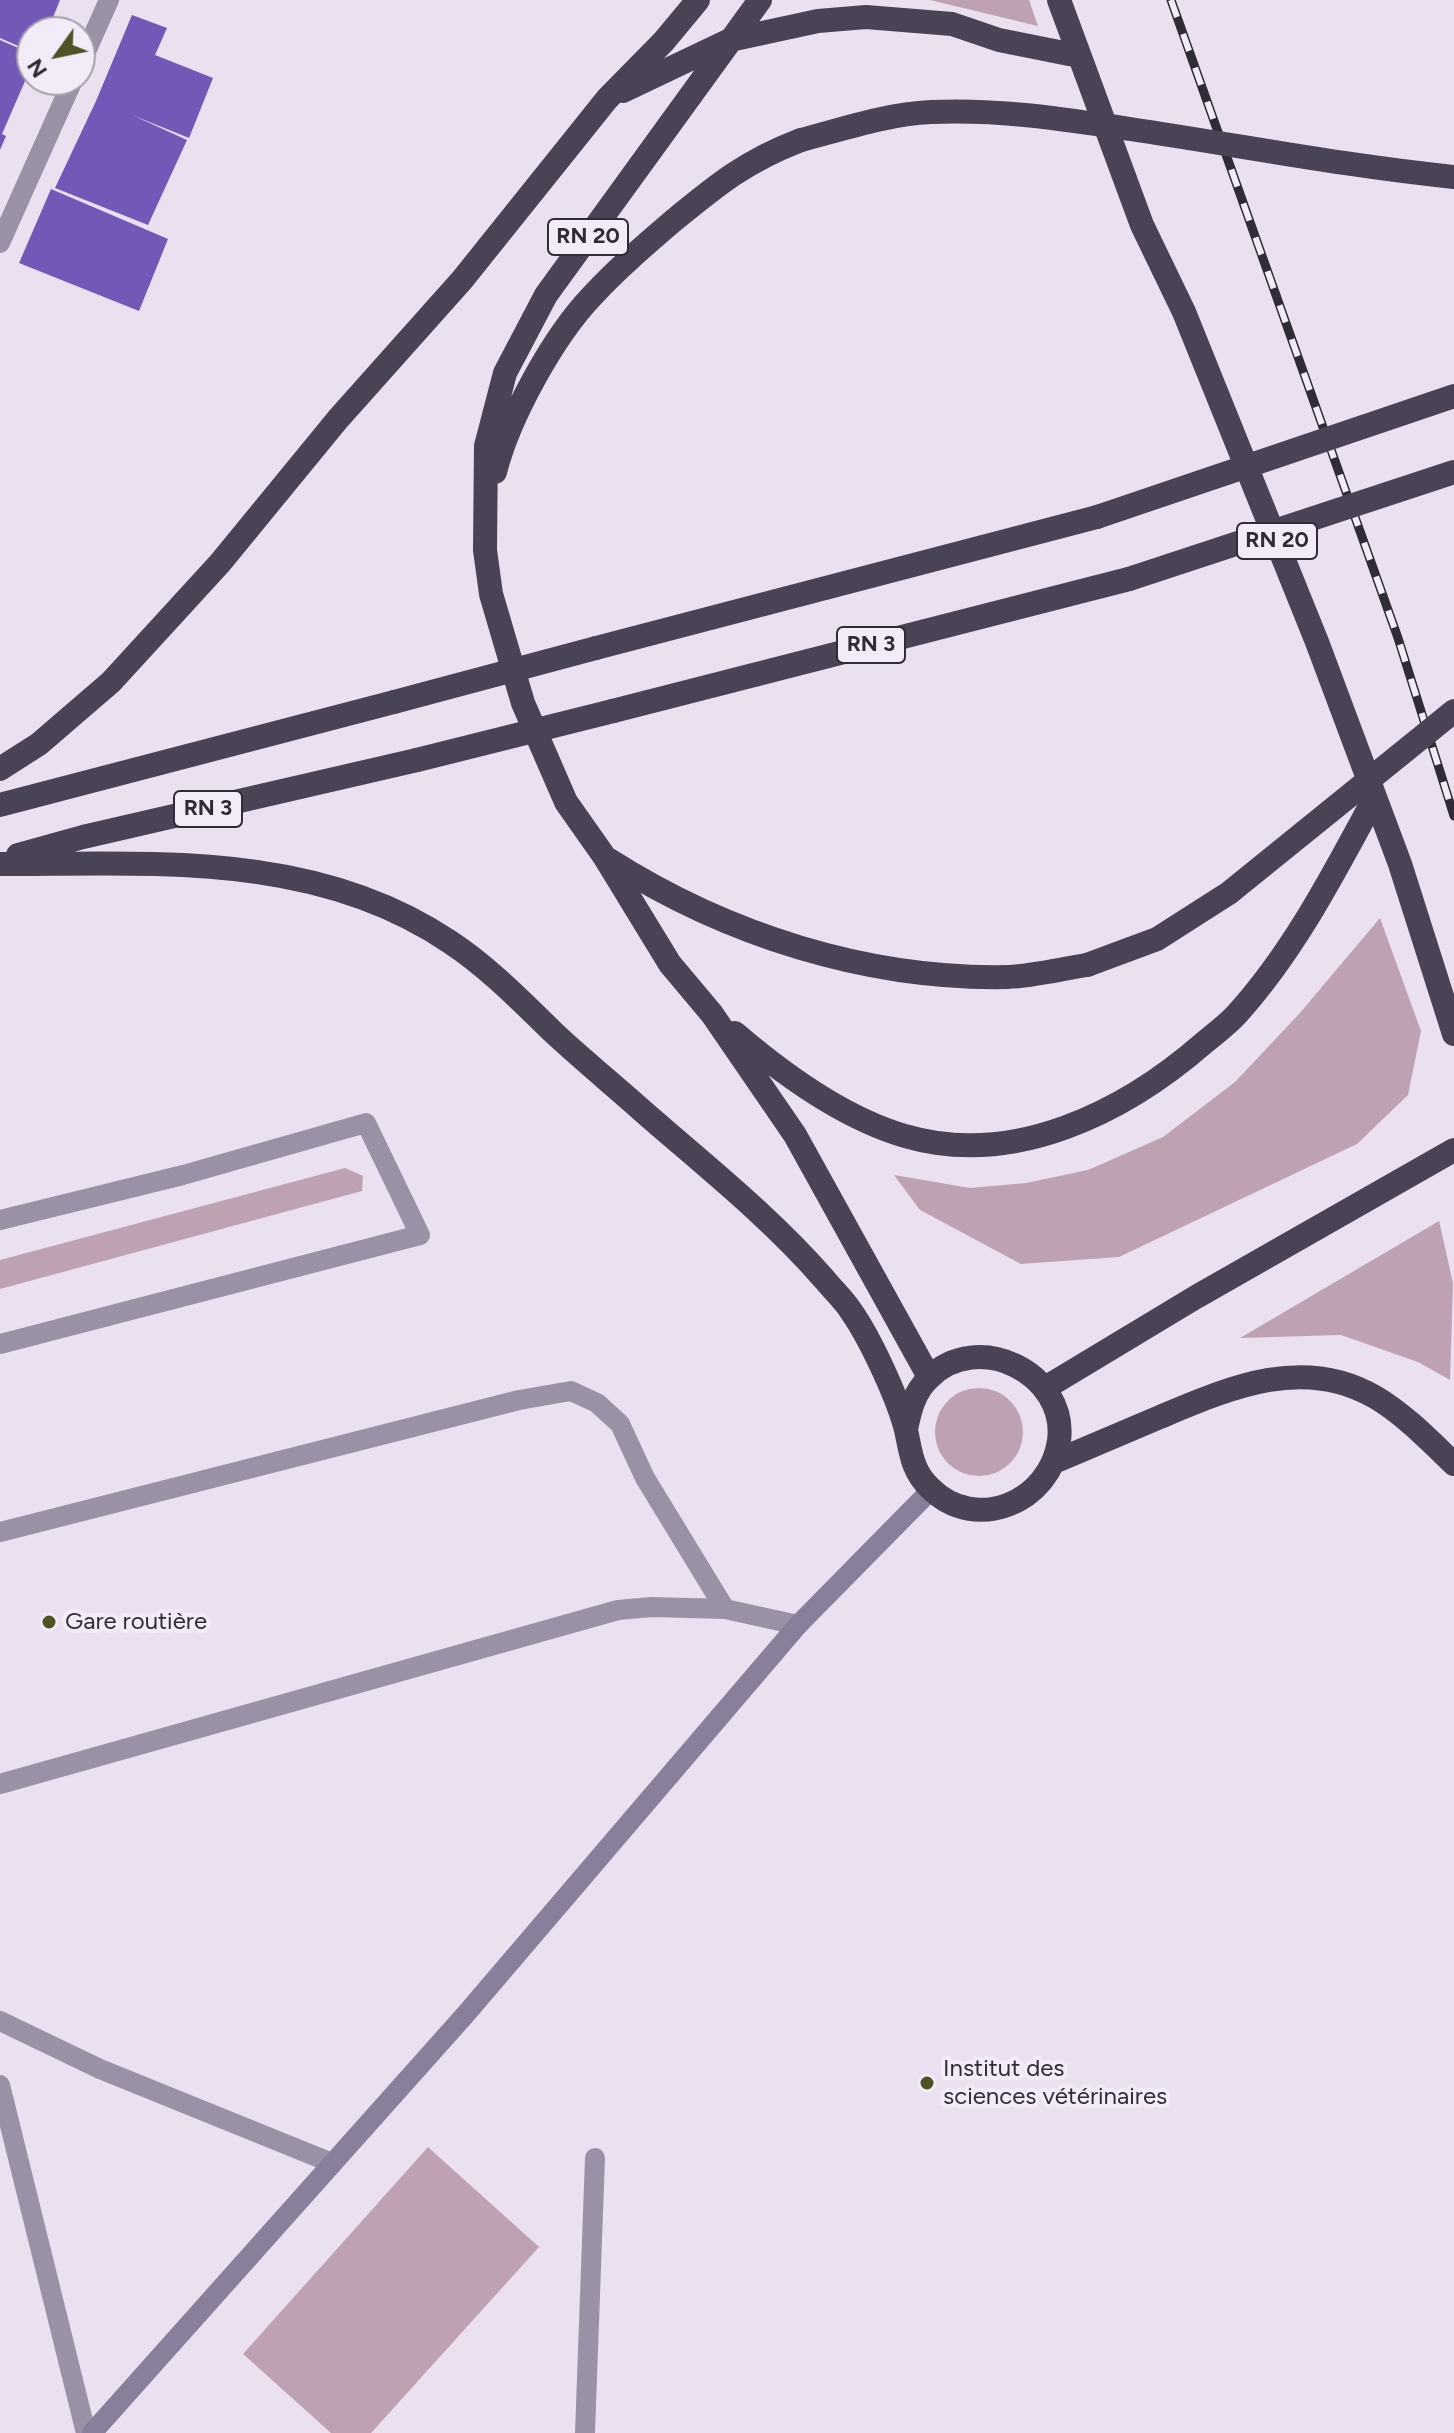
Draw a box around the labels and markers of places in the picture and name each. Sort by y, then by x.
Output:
place label: Gare routière [65,1608,207,1636]
marker: Gare routière [40,1613,58,1631]
place label: Institut des sciences vétérinaires [943,2055,1167,2111]
marker: Institut des sciences vétérinaires [918,2074,936,2092]

